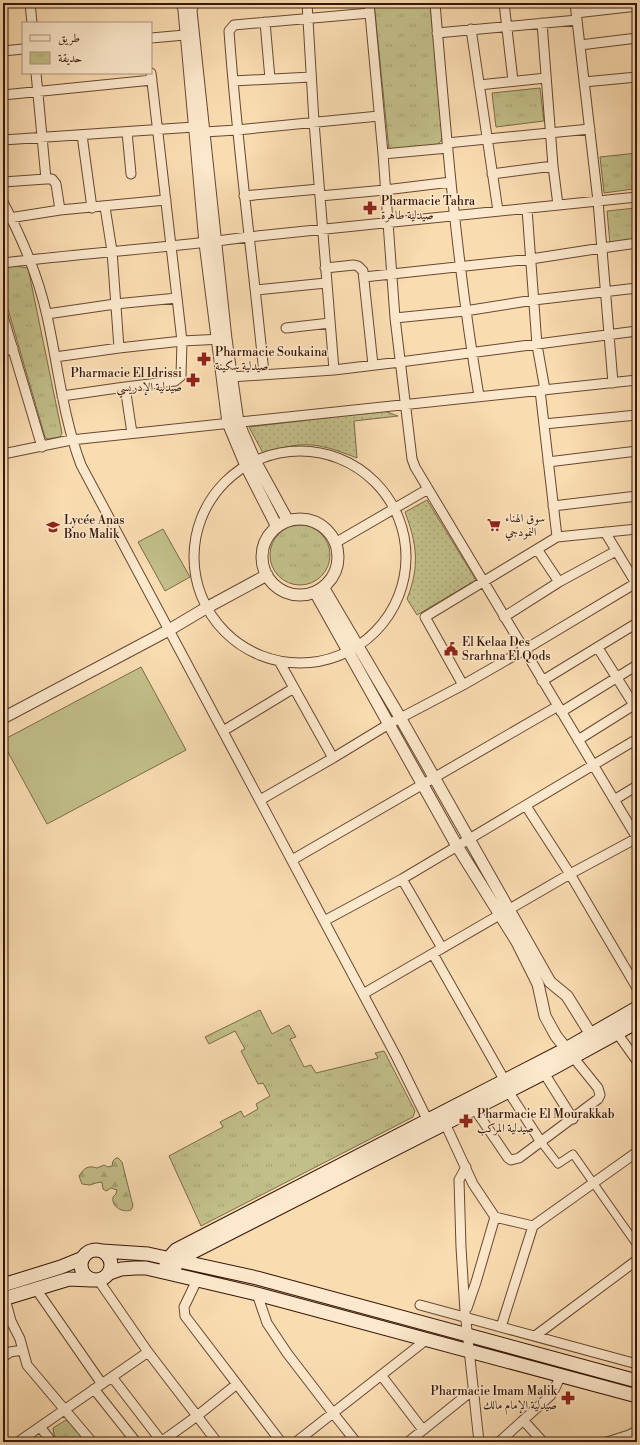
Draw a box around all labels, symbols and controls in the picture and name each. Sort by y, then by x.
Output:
legend [22,22,152,74]
text: طريق [58,31,80,46]
text: حديقة [58,51,82,66]
place label: Pharmacie Tahra صيدلية طاهرة [381,194,476,223]
pharmacy icon: Pharmacie Tahra صيدلية طاهرة [362,200,378,216]
place label: Pharmacie Soukaina صيدلية سكينة [215,345,328,374]
pharmacy icon: Pharmacie Soukaina صيدلية سكينة [196,351,212,367]
place label: Pharmacie El Idrissi صيدلية الإدريسي [70,366,182,398]
pharmacy icon: Pharmacie El Idrissi صيدلية الإدريسي [185,372,201,388]
place label: سوق الهناء النمودجي [505,511,545,542]
place label: Lycée Anas Bno Malik [63,513,125,542]
supermarket icon: سوق الهناء النمودجي [486,517,502,533]
school or university icon: Lycée Anas Bno Malik [45,519,61,535]
place label: El Kelaa Des Srarhna El Qods [462,635,550,664]
public building icon: El Kelaa Des Srarhna El Qods [443,641,459,657]
place label: Pharmacie El Mourakkab صيدلية المركب [477,1107,615,1136]
pharmacy icon: Pharmacie El Mourakkab صيدلية المركب [458,1113,474,1129]
place label: Pharmacie Imam Malik صيدلية الإمام مالك [430,1384,558,1416]
pharmacy icon: Pharmacie Imam Malik صيدلية الإمام مالك [560,1390,576,1406]

